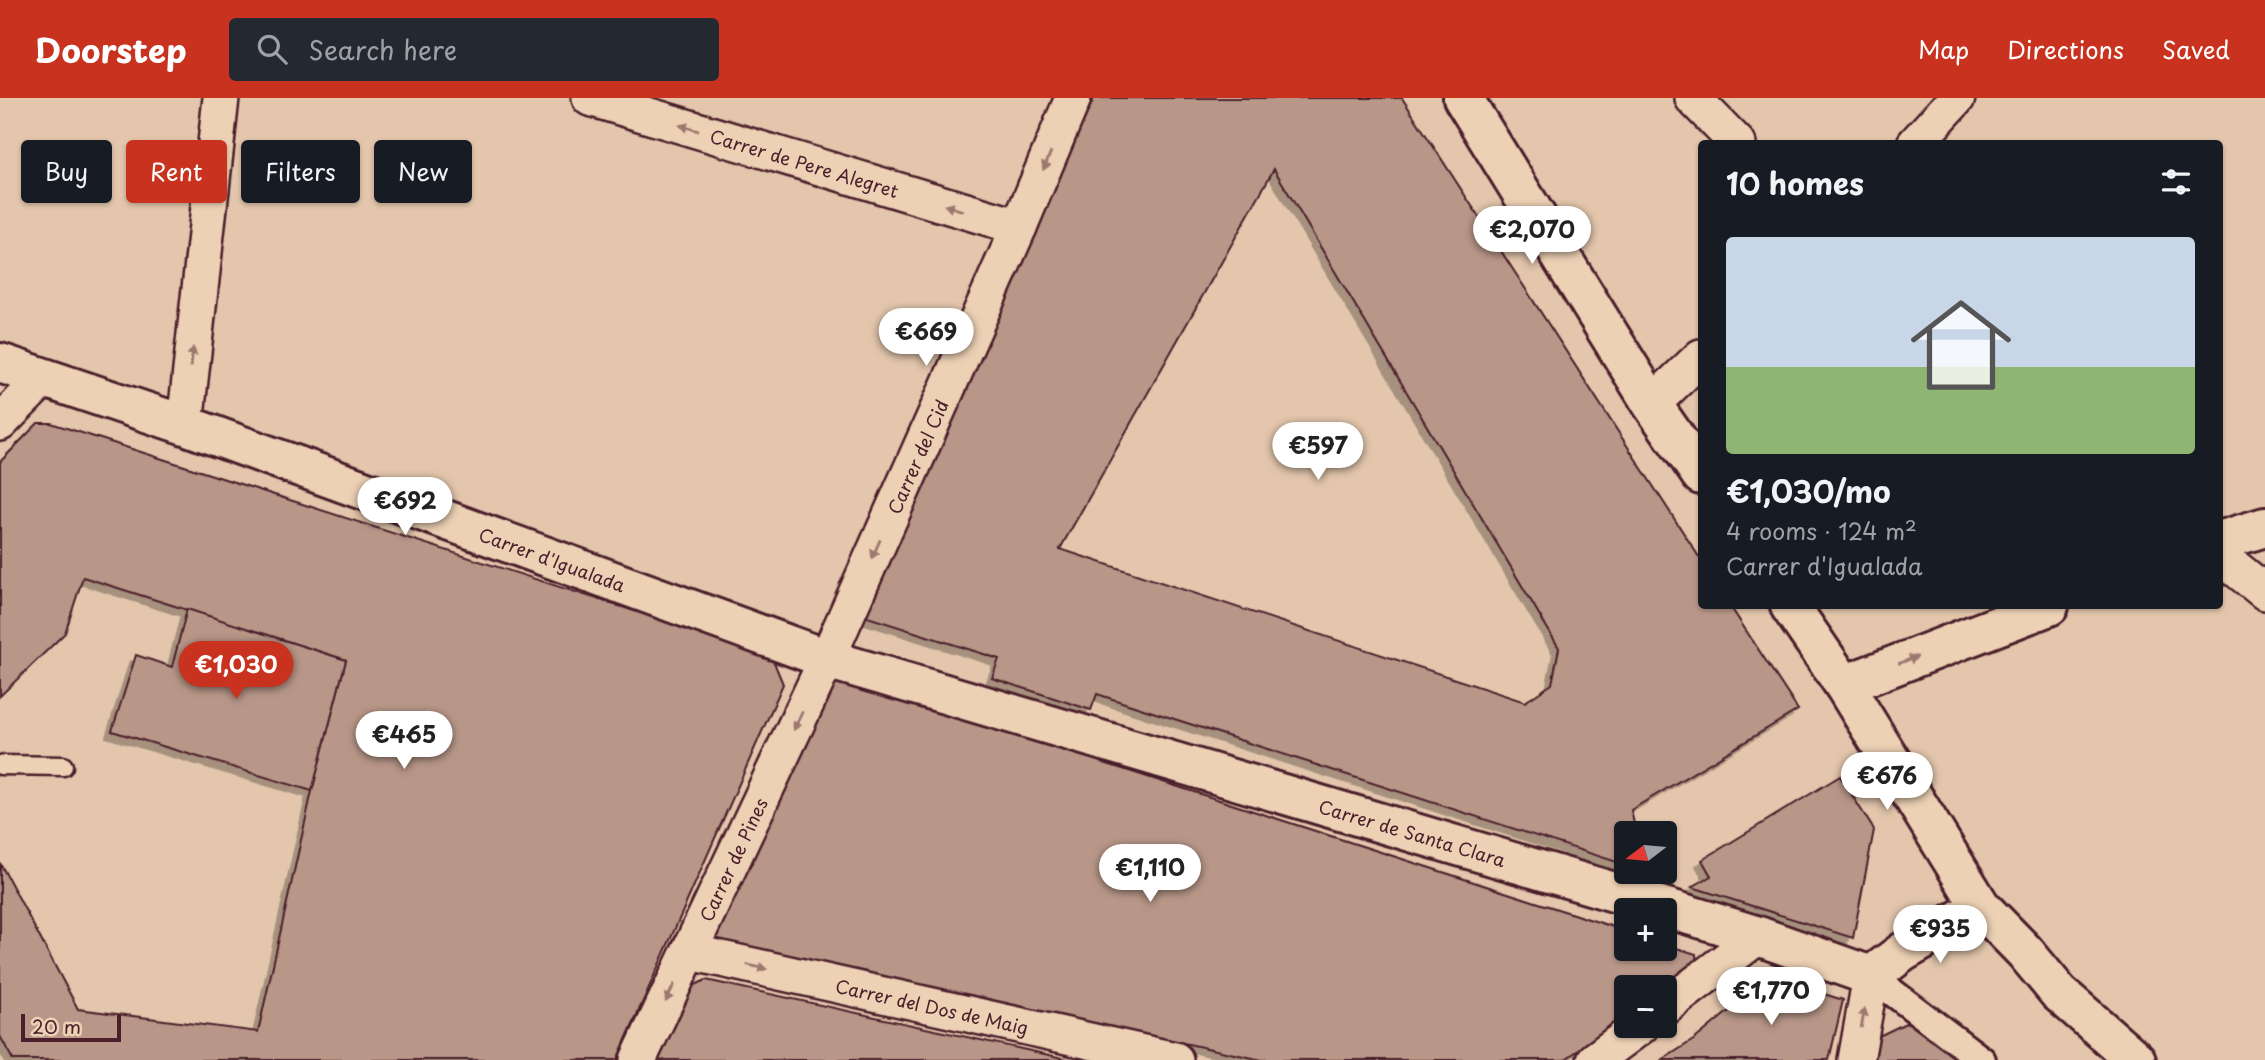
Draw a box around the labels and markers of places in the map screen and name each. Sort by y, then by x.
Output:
pin: €2,070 [1475,206,1589,266]
pin: €669 [885,308,967,368]
pin: €597 [1277,422,1359,482]
pin: €692 [364,478,446,537]
pin: €1,030 [179,642,293,701]
pin: €465 [363,712,445,771]
pin: €676 [1846,752,1928,812]
pin: €1,110 [1093,844,1207,904]
pin: €935 [1899,906,1981,965]
pin: €1,770 [1714,968,1828,1027]

